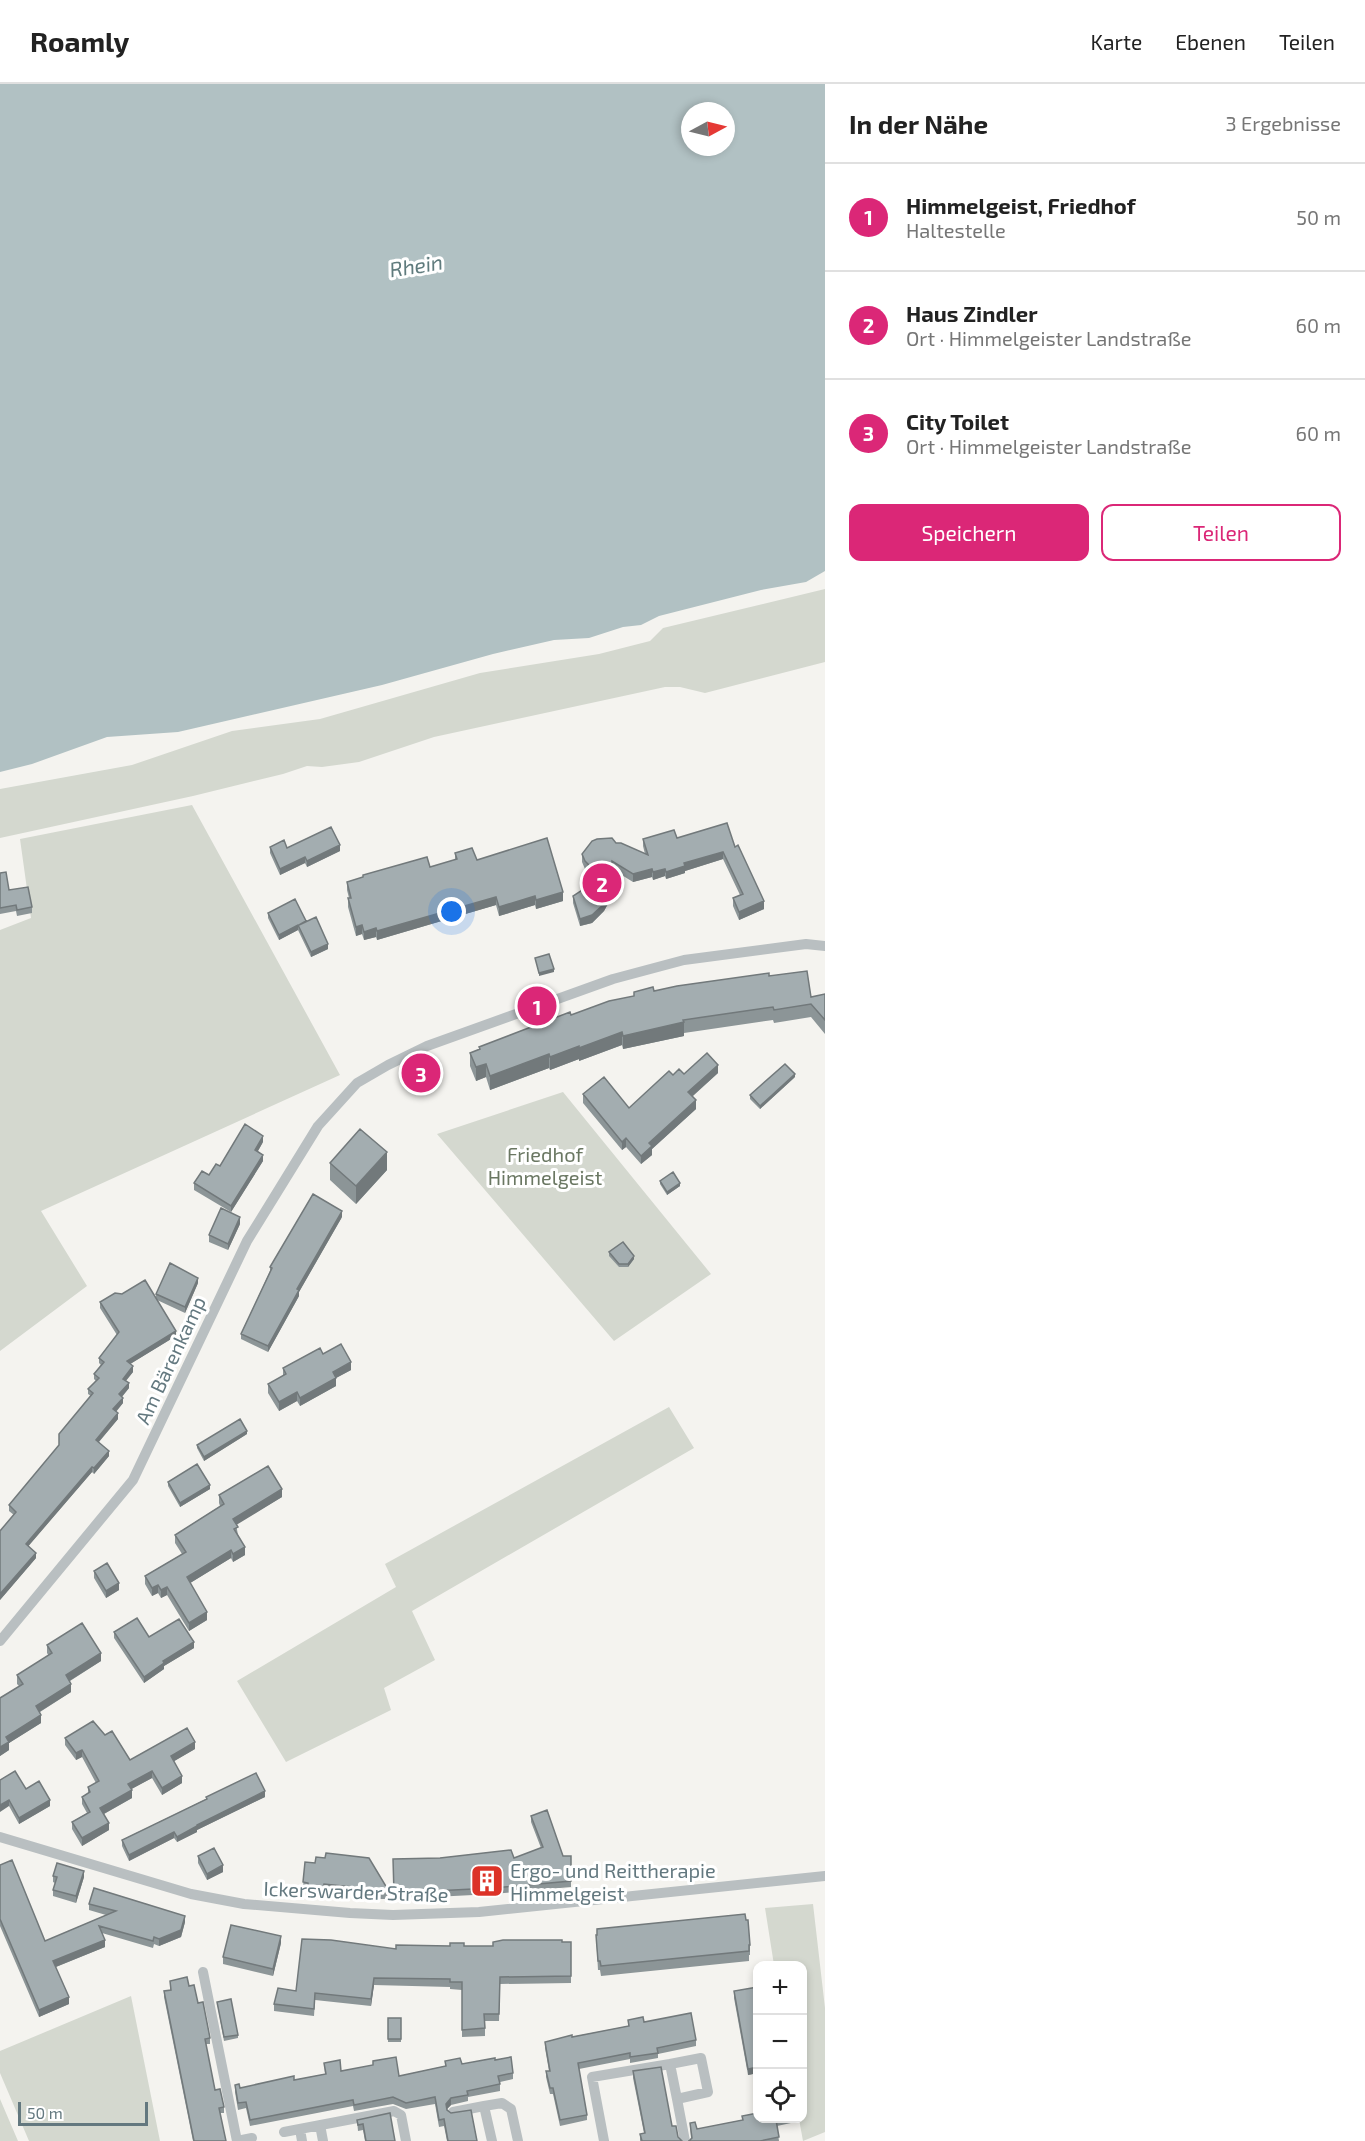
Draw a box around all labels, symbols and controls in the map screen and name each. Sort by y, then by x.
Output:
text: Roamly [30,24,129,58]
text: Karte [1091,29,1142,54]
text: Ebenen [1175,29,1246,54]
text: Teilen [1279,29,1335,54]
north arrow [681,102,735,156]
text: In der Nähe [849,108,988,139]
text: 3 Ergebnisse [1225,111,1341,135]
text: Himmelgeist, Friedhof [906,192,1136,218]
text: 1 [864,205,873,229]
text: 50 m [1296,205,1341,229]
text: Haltestelle [906,218,1006,242]
water label: Rhein [388,248,444,282]
text: Haus Zindler [906,300,1038,326]
text: 2 [863,313,874,337]
text: 60 m [1296,313,1341,337]
text: Ort · Himmelgeister Landstraße [906,326,1191,350]
text: City Toilet [906,408,1009,434]
text: 3 [863,421,874,445]
text: 60 m [1296,421,1341,445]
text: Ort · Himmelgeister Landstraße [906,434,1191,458]
button: Speichern [849,504,1089,561]
button: Teilen [1101,504,1341,561]
pin: 2 [582,860,622,906]
your location [437,897,466,926]
pin: 1 [518,984,556,1028]
pin: 3 [402,1050,440,1096]
park label: Friedhof Himmelgeist [488,1142,603,1189]
street label: Am Bärenkamp [130,1292,210,1428]
place label: Ergo- und Reittherapie Himmelgeist [510,1858,716,1905]
building icon: Ergo- und Reittherapie Himmelgeist [469,1863,505,1899]
street label: Ickerswarder Straße [263,1876,449,1906]
map controls [753,1961,807,2123]
button: + [753,1961,807,2015]
button: − [753,2015,807,2069]
button: locate [753,2069,807,2123]
scale bar [18,2099,148,2126]
text: 50 m [27,2103,63,2122]

